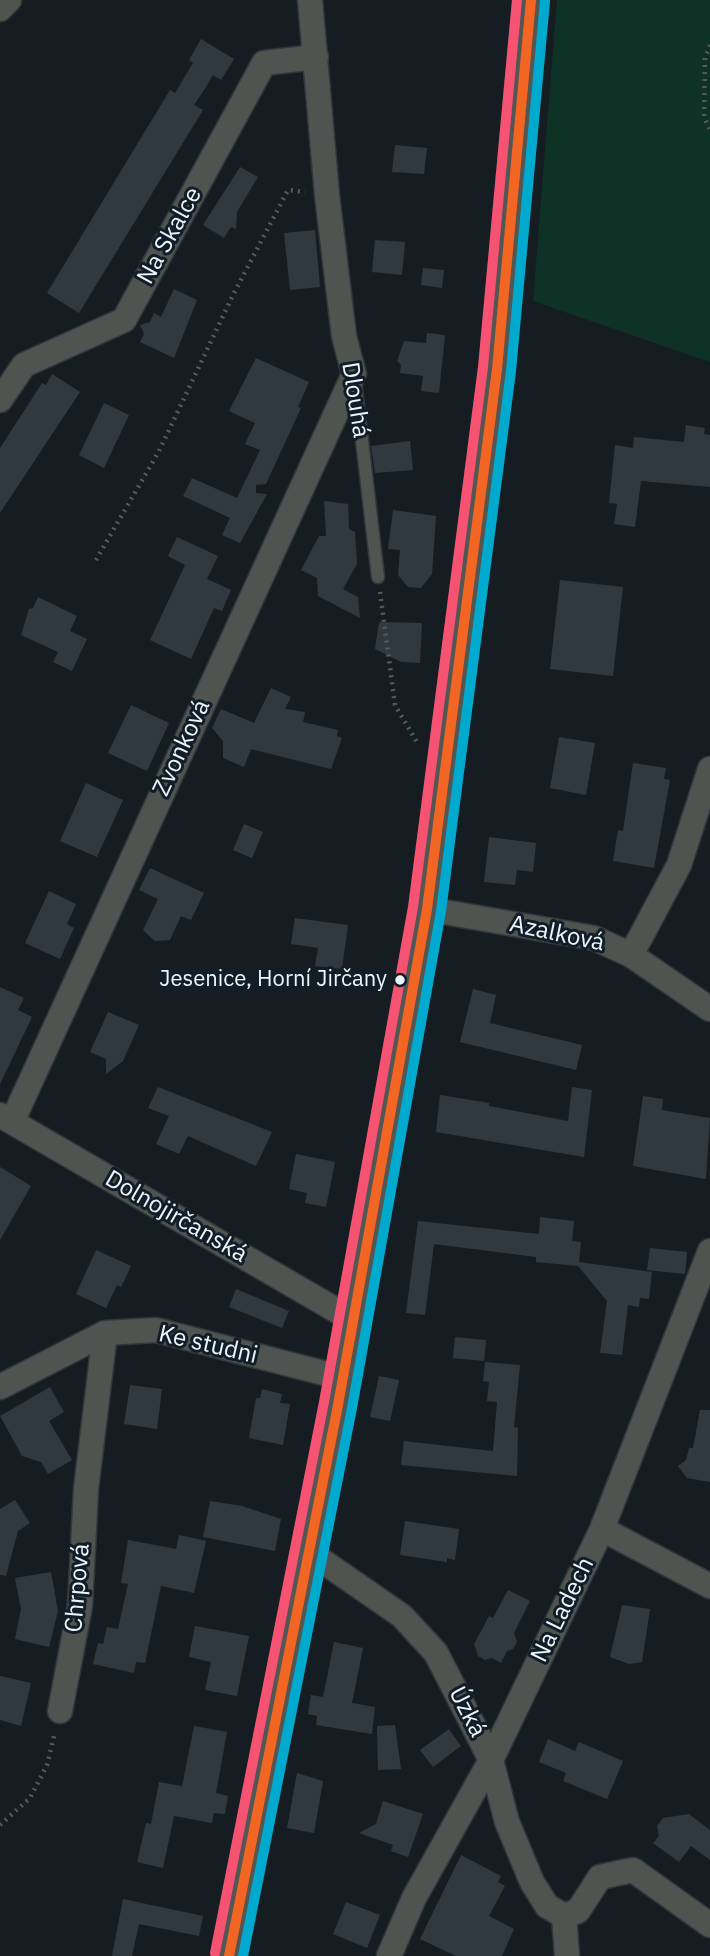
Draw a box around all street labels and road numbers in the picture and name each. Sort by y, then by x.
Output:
street label: Na Skalce [132,183,208,289]
street label: Dlouhá [335,360,375,440]
street label: Zvonková [147,695,217,801]
street label: Azalková [507,910,607,958]
street label: Dolnojirčanská [100,1165,252,1269]
street label: Ke studni [156,1320,260,1370]
street label: Chrpová [60,1542,96,1634]
street label: Na Ladech [525,1553,601,1667]
street label: Úzká [442,1682,492,1742]

